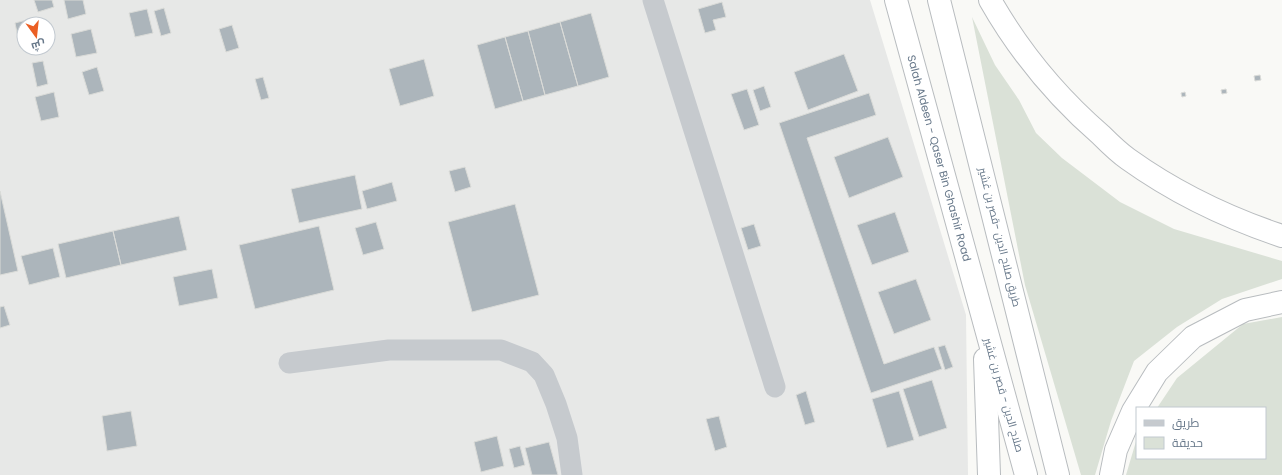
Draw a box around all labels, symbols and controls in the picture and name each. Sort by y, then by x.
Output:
north arrow [16,16,56,56]
text: ش [30,36,47,55]
street label: Salah Aldeen - Qaser Bin Ghashir Road [903,53,975,263]
street label: طريق صلاح الدين -قصر بن غشير [975,165,1025,308]
street label: صلاح الدين - قصر بن غشير [980,335,1028,454]
legend [1136,407,1266,459]
text: طريق [1172,414,1200,431]
text: حديقة [1172,434,1203,451]

